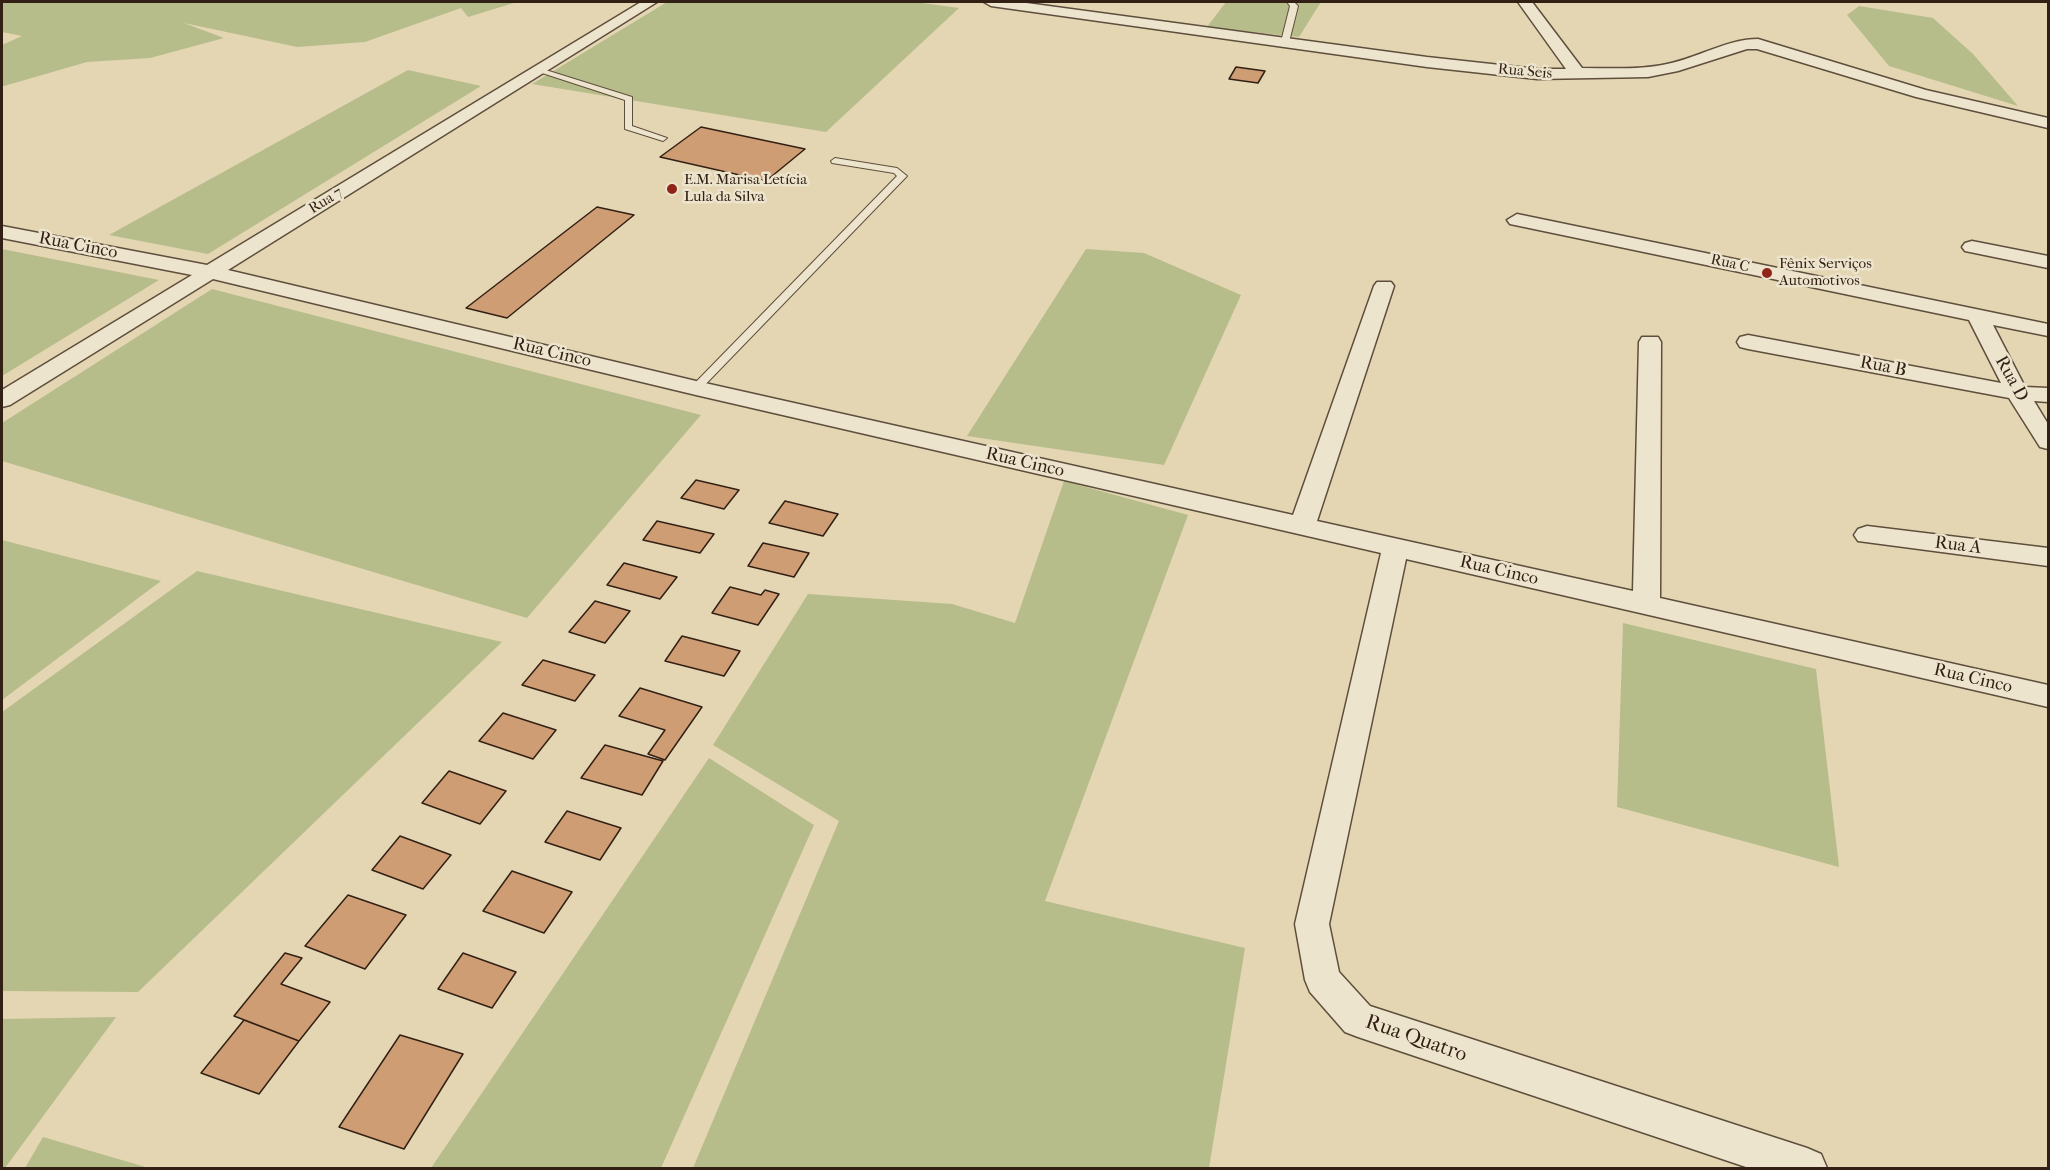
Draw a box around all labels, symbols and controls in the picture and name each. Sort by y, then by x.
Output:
street label: Rua Seis [1497,61,1553,83]
place label: E.M. Marisa Letícia Lula da Silva [684,171,807,206]
marker: E.M. Marisa Letícia Lula da Silva [665,182,679,196]
street label: Rua 7 [306,184,346,218]
street label: Rua Cinco [37,228,119,264]
street label: Rua C [1709,251,1751,277]
place label: Fênix Serviços Automotivos [1779,255,1872,290]
marker: Fênix Serviços Automotivos [1760,266,1774,280]
street label: Rua Cinco [511,333,593,373]
street label: Rua B [1858,352,1908,382]
street label: Rua D [1990,352,2032,406]
street label: Rua Cinco [984,443,1066,483]
street label: Rua A [1933,532,1983,560]
street label: Rua Cinco [1458,551,1540,591]
street label: Rua Cinco [1932,659,2014,699]
street label: Rua Quatro [1362,1010,1470,1068]

